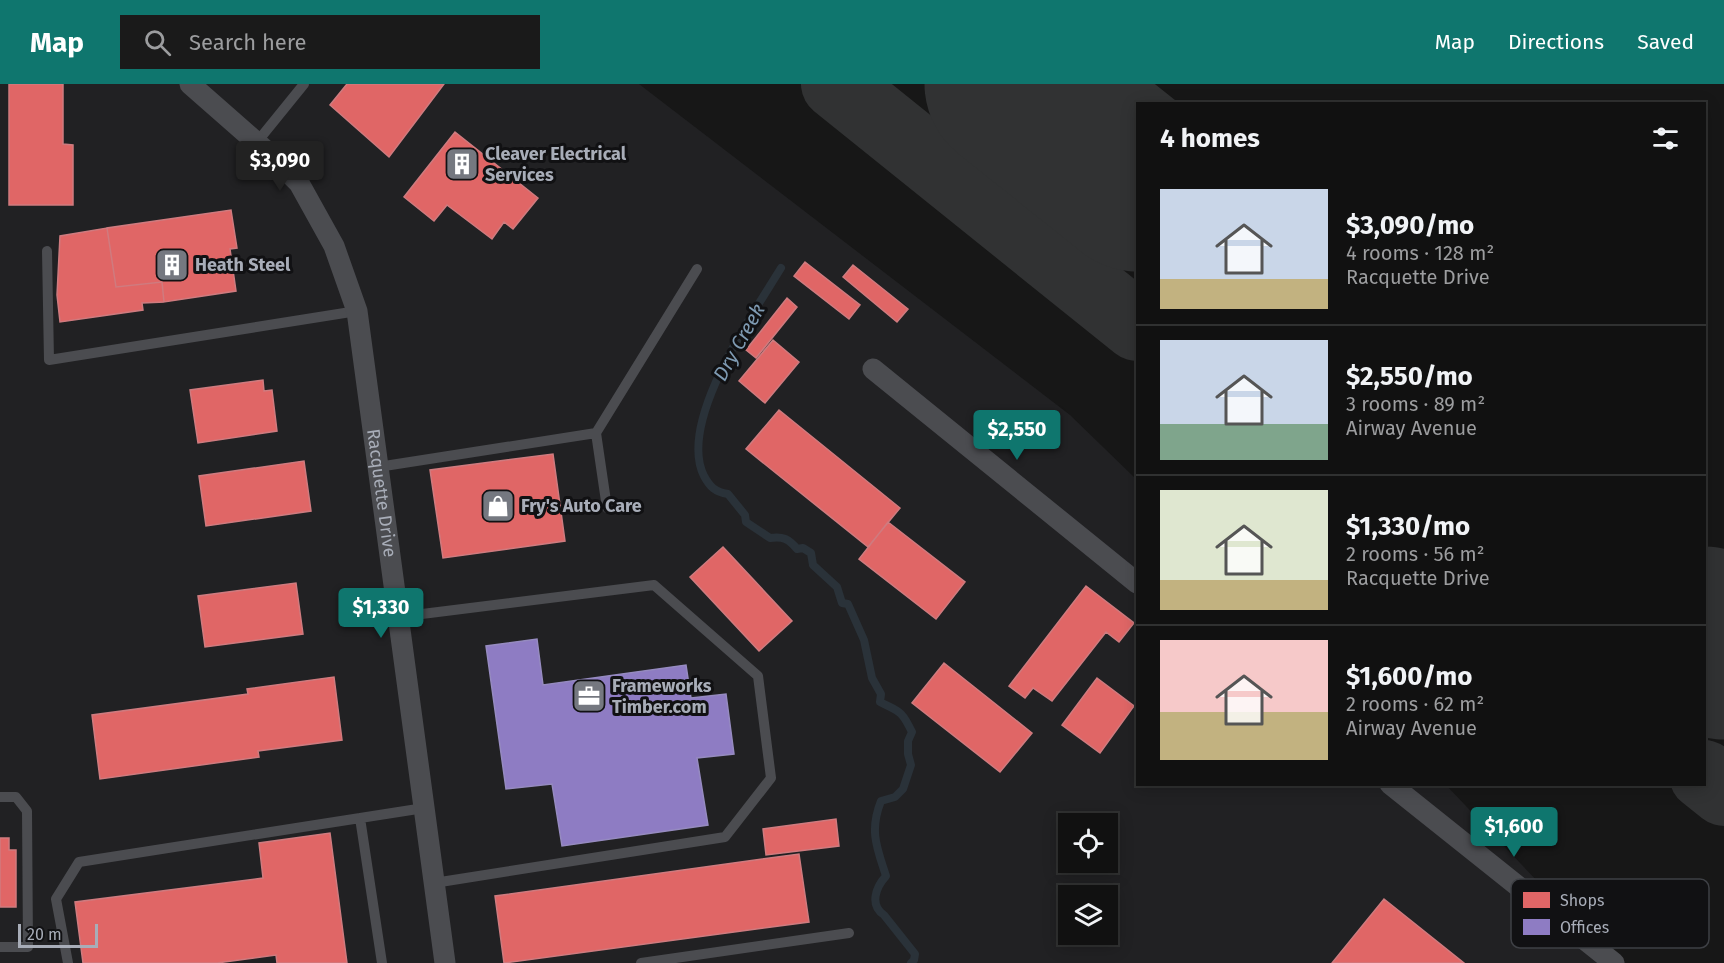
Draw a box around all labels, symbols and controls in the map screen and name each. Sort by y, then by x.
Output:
search box [120,15,540,69]
text: Map [30,26,84,59]
icon: search [141,26,174,59]
text: Search here [189,29,307,56]
text: Map [1435,29,1475,55]
text: Directions [1508,29,1604,55]
text: Saved [1637,29,1694,55]
icon: filters [1649,122,1682,155]
text: 4 homes [1160,123,1260,154]
pin: $3,090 [231,141,329,192]
place label: Cleaver Electrical Services [485,143,627,186]
building icon: Cleaver Electrical Services [444,146,480,182]
text: $3,090 [250,148,310,172]
text: $3,090/mo [1346,210,1474,241]
icon: home [1208,213,1280,285]
text: 4 rooms · 128 m² [1346,241,1494,265]
building icon: Heath Steel [154,247,190,283]
place label: Heath Steel [195,254,291,276]
text: Racquette Drive [1346,265,1490,289]
water label: Dry Creek [708,299,770,385]
text: $2,550/mo [1346,361,1473,392]
icon: home [1208,364,1280,436]
text: 3 rooms · 89 m² [1346,392,1485,416]
pin: $2,550 [968,410,1066,461]
text: Airway Avenue [1346,416,1477,440]
text: $2,550 [987,417,1047,441]
street label: Racquette Drive [362,427,401,559]
shop icon: Fry's Auto Care [480,488,516,524]
place label: Fry's Auto Care [521,495,642,517]
text: $1,330/mo [1346,511,1470,542]
icon: home [1208,514,1280,586]
text: 2 rooms · 56 m² [1346,542,1485,566]
text: Racquette Drive [1346,566,1490,590]
pin: $1,330 [332,588,430,639]
text: $1,330 [352,595,410,619]
text: $1,600/mo [1346,661,1472,692]
icon: home [1208,664,1280,736]
place label: Frameworks Timber.com [612,675,712,718]
office icon: Frameworks Timber.com [571,678,607,714]
text: 2 rooms · 62 m² [1346,692,1484,716]
text: Airway Avenue [1346,716,1477,740]
pin: $1,600 [1465,807,1563,858]
map controls [1058,813,1118,945]
button: locate [1058,813,1118,873]
text: $1,600 [1485,814,1543,838]
legend [1511,879,1709,948]
button: layers [1058,885,1118,945]
text: Shops [1560,891,1604,910]
text: Offices [1560,918,1609,937]
scale bar [18,921,98,948]
text: 20 m [27,925,62,944]

